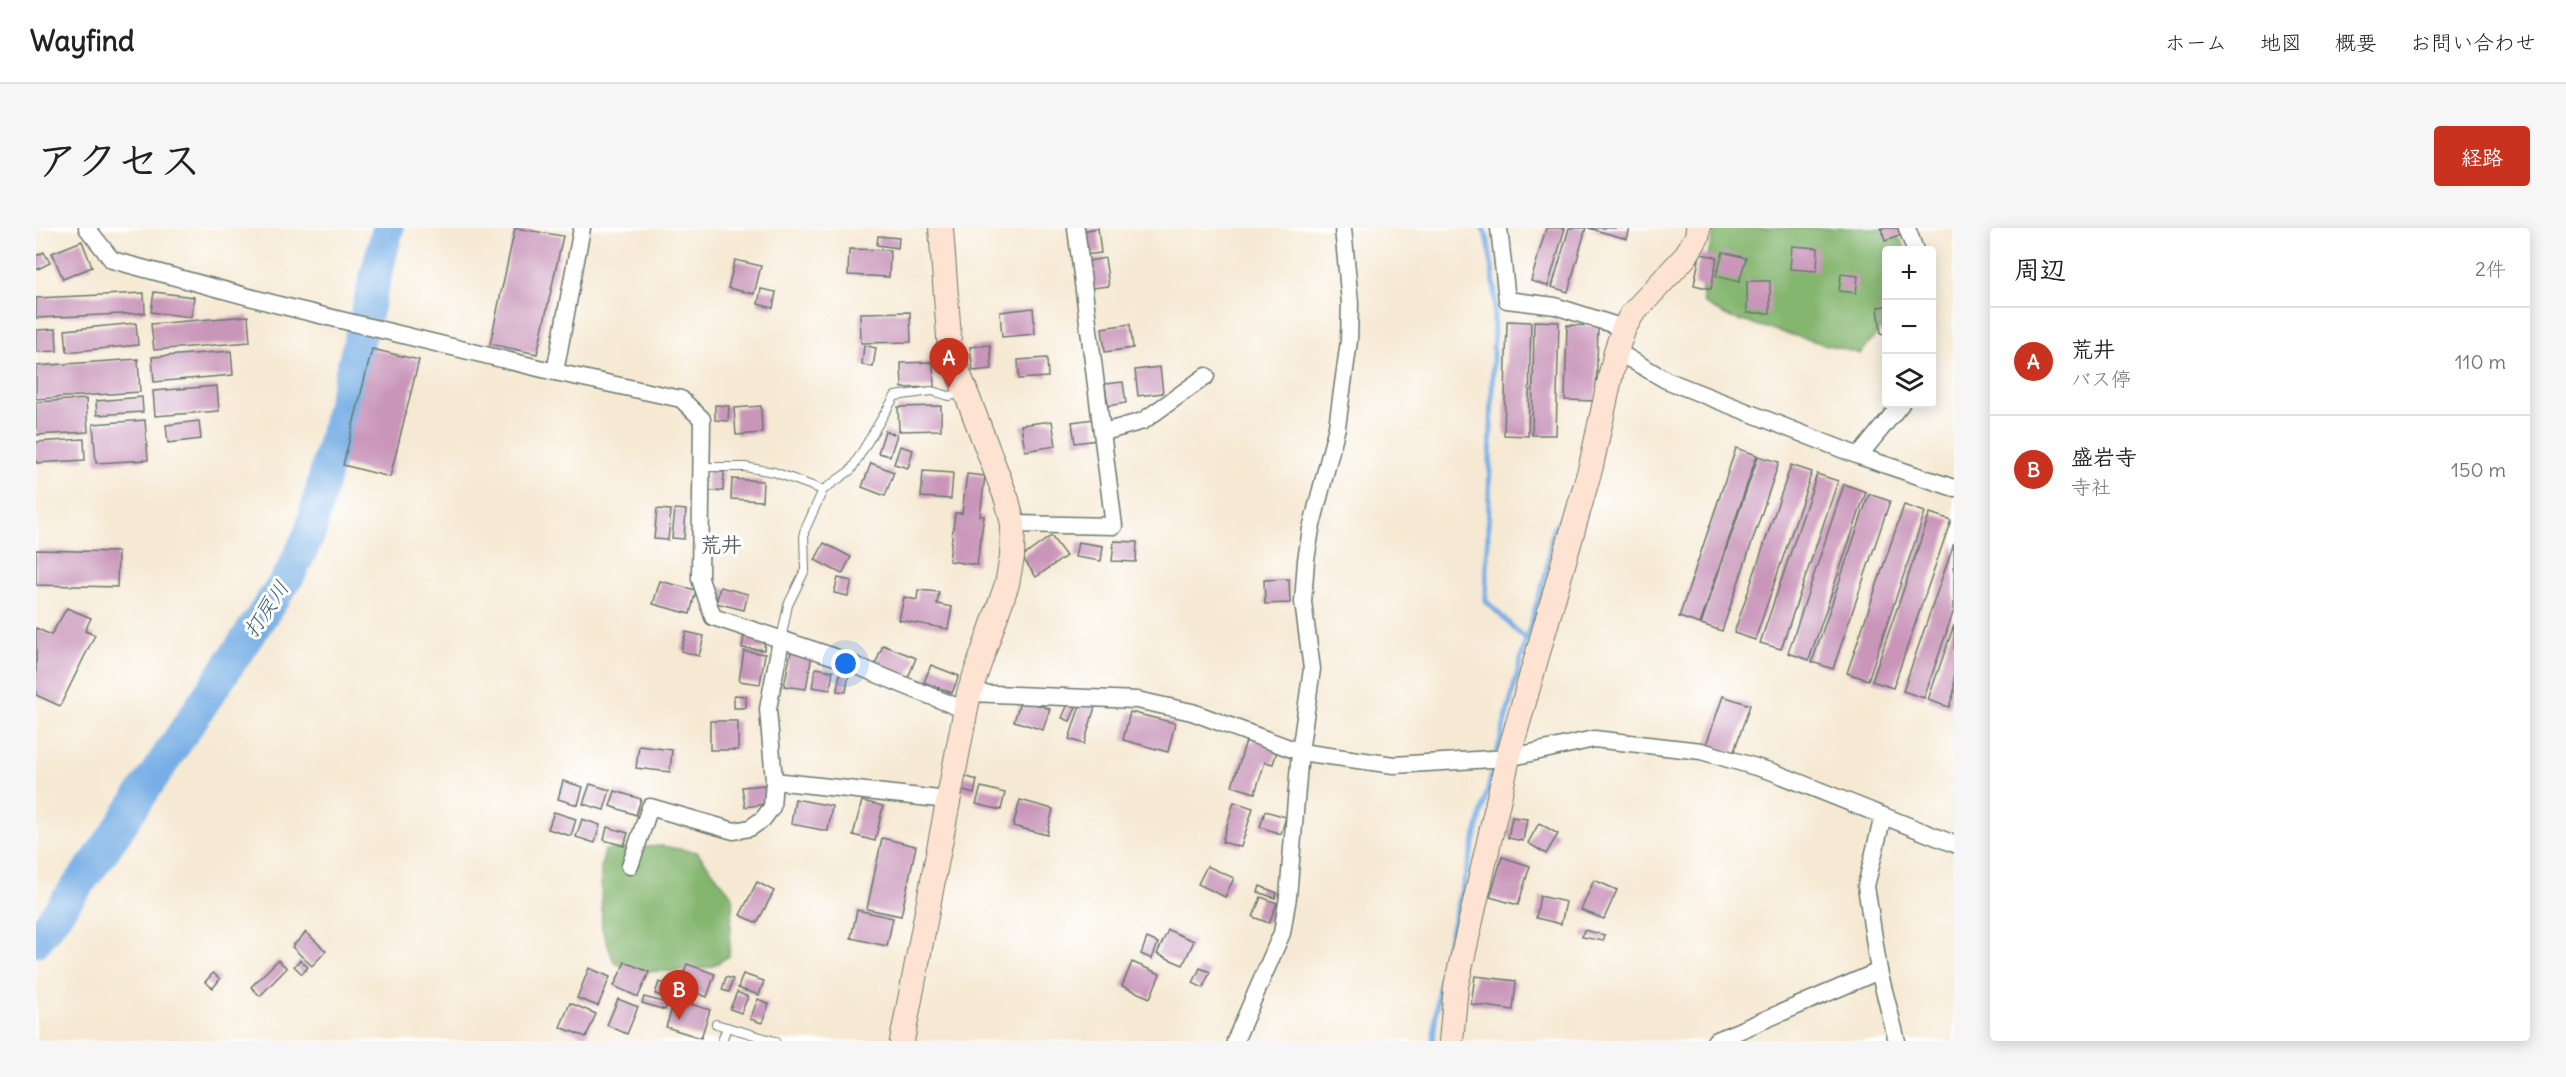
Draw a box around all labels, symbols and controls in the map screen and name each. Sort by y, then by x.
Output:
text: Wayfind [30,23,134,59]
text: ホーム [2165,29,2227,56]
text: 地図 [2260,29,2302,56]
text: 概要 [2335,29,2377,56]
text: お問い合わせ [2410,29,2536,56]
button: 経路 [2434,126,2530,186]
text: アクセス [36,134,201,186]
map controls [1882,246,1936,408]
button: + [1882,246,1936,300]
text: 周辺 [2014,253,2066,286]
text: 2件 [2475,256,2506,281]
button: − [1882,300,1936,354]
text: 荒井 [2071,335,2115,363]
pin: A [930,338,968,388]
text: A [2027,349,2040,374]
text: 110 m [2455,349,2506,374]
button: layers [1882,354,1936,408]
text: バス停 [2071,366,2131,391]
text: 盛岩寺 [2071,443,2137,471]
text: B [2027,457,2040,482]
text: 150 m [2451,457,2506,482]
text: 寺社 [2071,474,2111,499]
district label: 荒井 [700,531,742,558]
water label: 打戻川 [237,575,295,643]
your location [831,649,860,678]
pin: B [660,970,698,1020]

